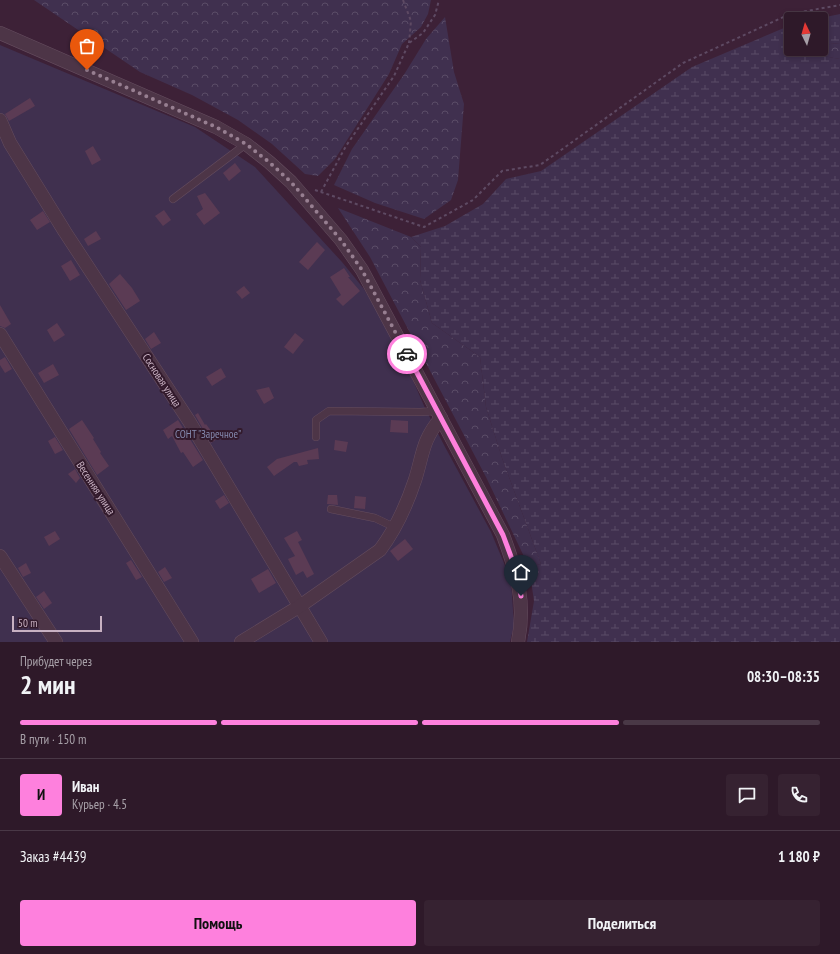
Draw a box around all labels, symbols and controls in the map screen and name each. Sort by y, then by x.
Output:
north arrow [784,12,828,56]
map controls [784,12,828,56]
pin [70,29,104,70]
icon: bag [76,35,98,57]
courier [387,334,427,374]
icon: car [396,343,418,365]
street label: Сосновая улица [140,351,184,409]
park label: СОНТ "Заречное" [175,427,241,441]
street label: Весенняя улица [74,459,118,517]
pin [504,555,538,596]
icon: home [510,561,532,583]
scale bar [12,614,102,633]
text: 50 m [18,616,37,630]
text: Прибудет через [20,653,92,670]
text: 08:30–08:35 [747,667,820,686]
text: 2 мин [20,668,75,701]
text: В пути · 150 m [20,731,86,748]
button: chat [726,774,768,816]
button: phone [778,774,820,816]
text: Иван [72,777,99,796]
text: И [37,785,45,804]
text: Курьер · 4.5 [72,796,127,813]
text: Заказ #4439 [20,847,87,866]
text: 1 180 ₽ [778,847,820,866]
button: Помощь [20,900,416,946]
button: Поделиться [424,900,820,946]

